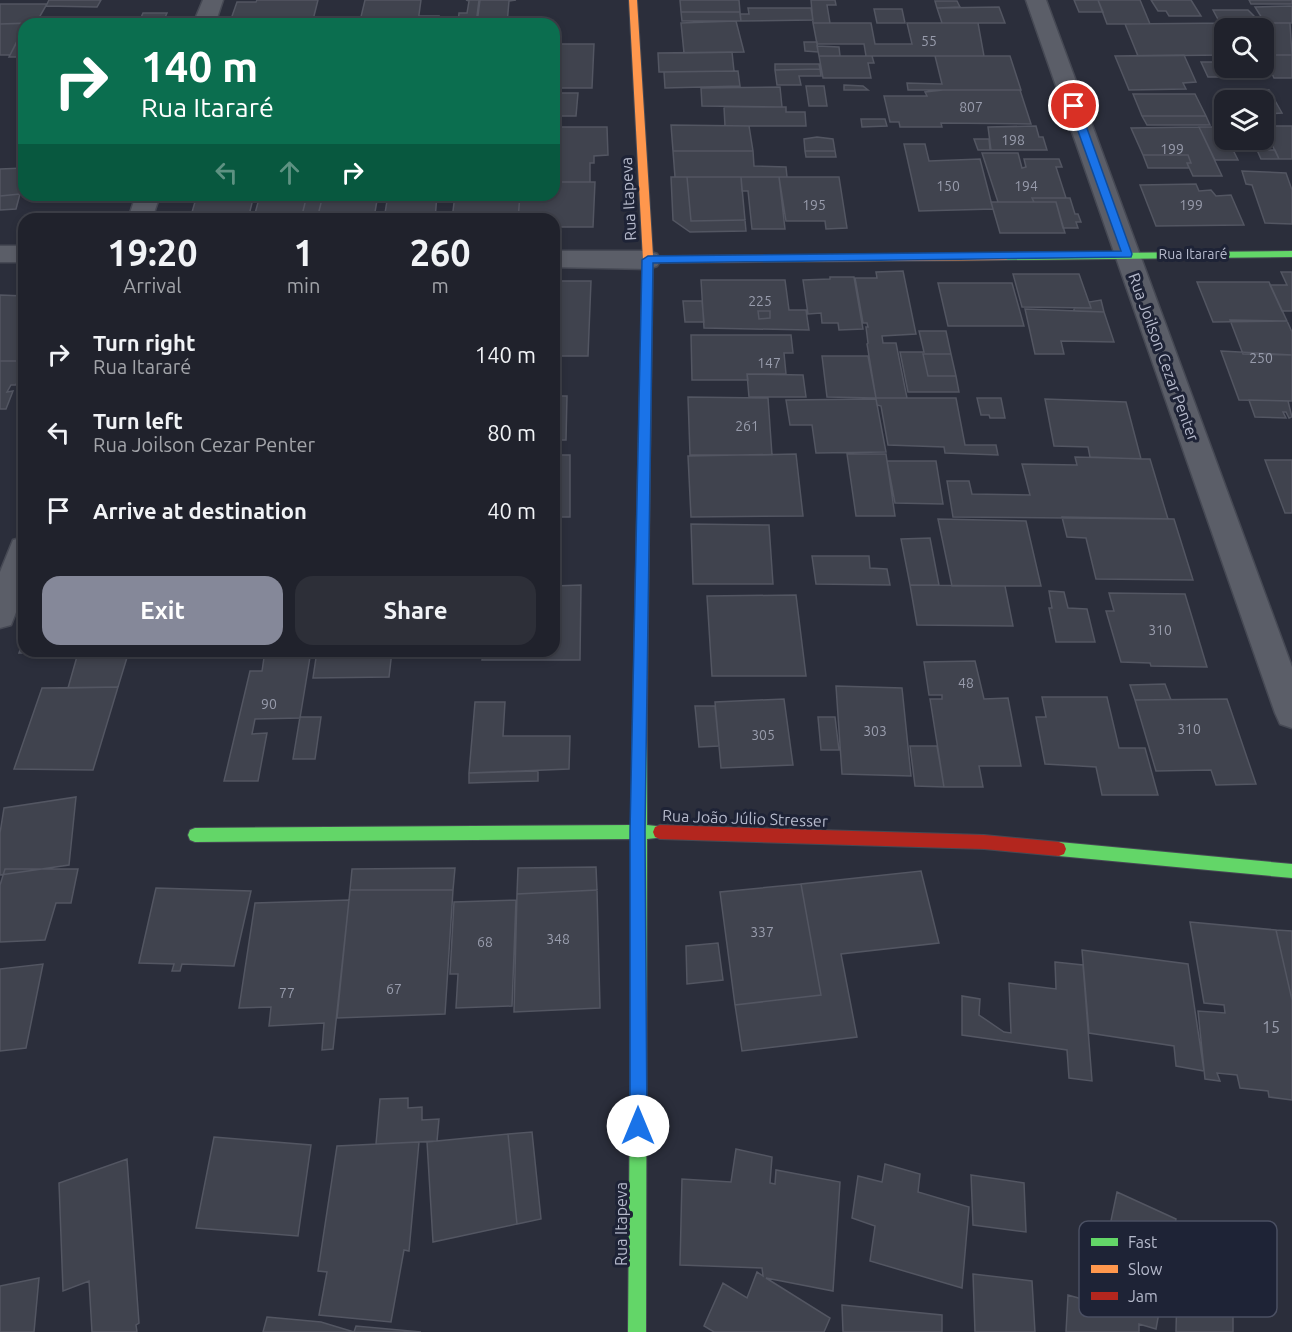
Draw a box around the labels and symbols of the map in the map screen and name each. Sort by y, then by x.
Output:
house number: 55 [921,33,937,49]
pin [1048,80,1099,131]
house number: 807 [959,99,983,115]
house number: 198 [1001,132,1025,148]
house number: 199 [1160,141,1184,157]
street label: Rua Itapeva [617,157,639,241]
house number: 150 [936,178,960,194]
house number: 194 [1014,178,1038,194]
house number: 195 [802,197,826,213]
house number: 199 [1179,197,1203,213]
street label: Rua Itararé [1159,246,1227,262]
street label: Rua Joilson Cezar Penter [1125,270,1203,444]
house number: 225 [748,293,772,309]
house number: 250 [1249,350,1273,366]
house number: 147 [757,355,781,371]
house number: 261 [735,418,759,434]
house number: 310 [1148,622,1172,638]
house number: 48 [958,675,974,691]
house number: 90 [261,696,277,712]
house number: 310 [1177,721,1201,737]
house number: 303 [863,723,887,739]
house number: 305 [751,727,775,743]
street label: Rua João Júlio Stresser [662,806,828,830]
house number: 337 [750,924,774,940]
house number: 348 [546,931,570,947]
house number: 68 [477,934,493,950]
house number: 67 [386,981,402,997]
house number: 77 [279,985,295,1001]
house number: 15 [1262,1018,1280,1036]
position arrow [606,1094,670,1158]
street label: Rua Itapeva [612,1182,630,1266]
legend [1079,1221,1277,1317]
text: Fast [1128,1233,1158,1251]
text: Slow [1128,1260,1163,1278]
text: Jam [1128,1287,1158,1305]

